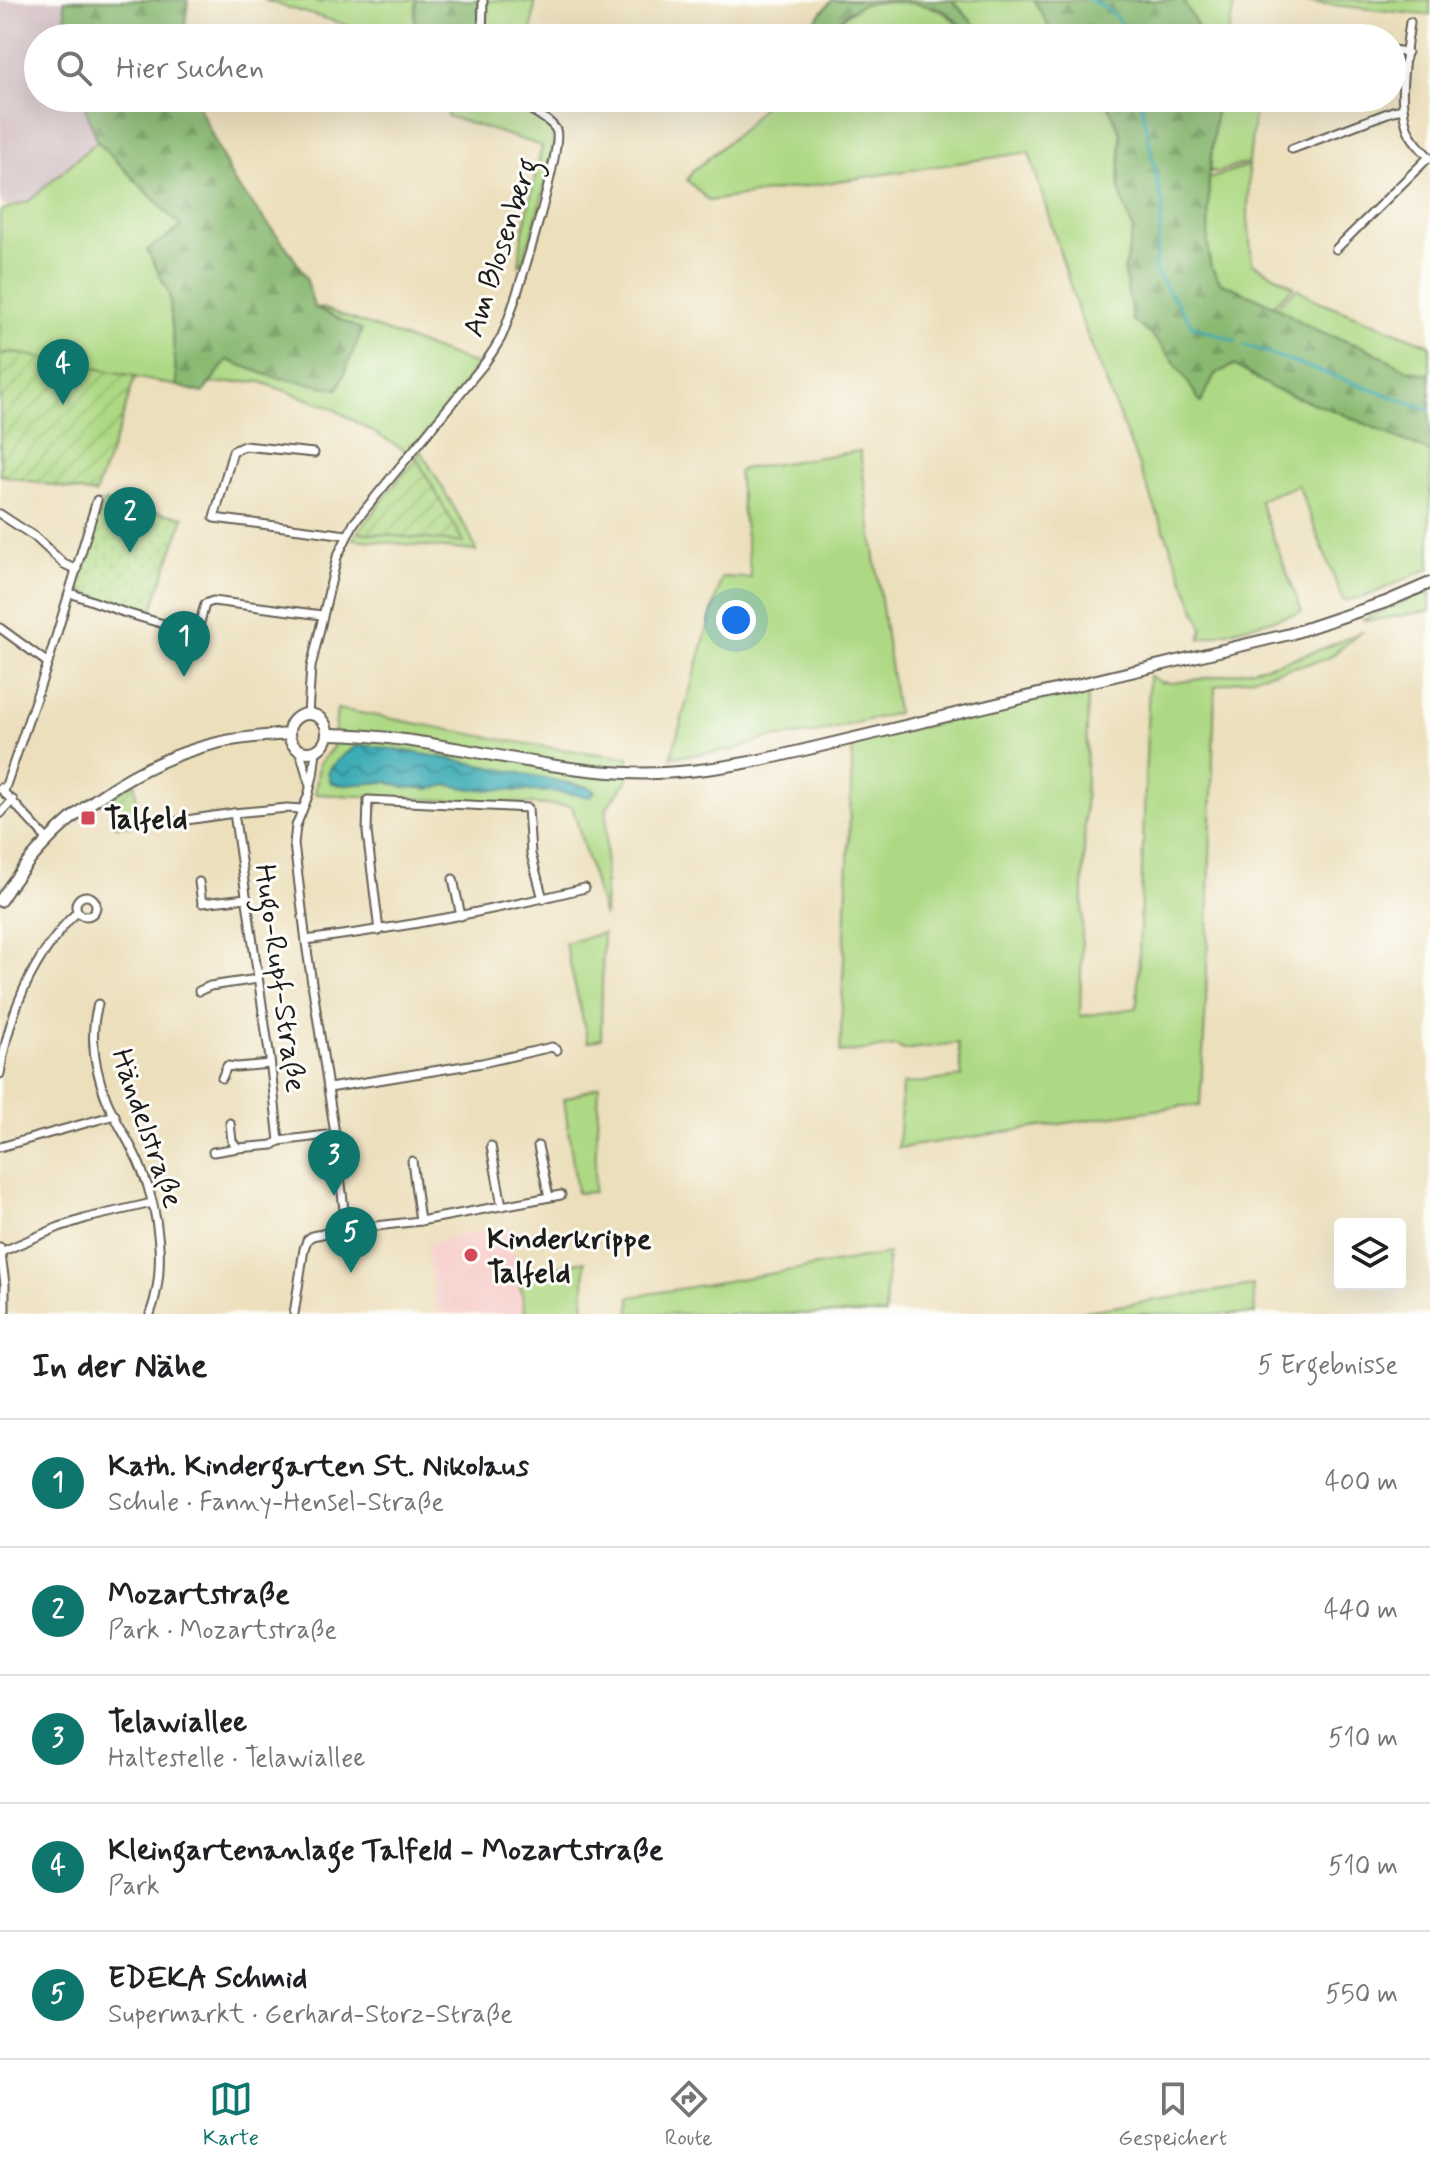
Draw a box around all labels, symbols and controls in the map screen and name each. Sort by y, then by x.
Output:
search box [24,24,1406,112]
icon: search [52,46,96,90]
text: Hier suchen [116,49,264,88]
street label: Am Blosenberg [454,153,552,343]
pin: 4 [37,339,89,405]
pin: 2 [104,487,156,553]
your location [716,600,756,640]
pin: 1 [158,611,210,677]
place label: Talfeld [104,800,188,839]
marker: Talfeld [79,809,97,827]
street label: Hugo-Rupf-Straße [241,862,315,1095]
street label: Händelstraße [101,1044,192,1213]
pin: 3 [308,1130,360,1196]
pin: 5 [325,1207,377,1273]
map controls [1334,1218,1406,1290]
button: layers [1334,1218,1406,1290]
place label: Kinderkrippe Talfeld [487,1220,652,1293]
marker: Kinderkrippe Talfeld [462,1246,480,1264]
text: In der Nähe [32,1344,207,1389]
text: 5 Ergebnisse [1258,1349,1398,1383]
text: Kath. Kindergarten St. Nikolaus [108,1447,529,1486]
text: 1 [52,1466,64,1500]
text: 400 m [1325,1466,1398,1500]
text: Schule · Fanny-Hensel-Straße [108,1486,444,1520]
text: Mozartstraße [108,1575,290,1614]
text: 2 [52,1594,64,1628]
text: 440 m [1324,1594,1398,1628]
text: Park · Mozartstraße [108,1614,337,1648]
text: Telawiallee [108,1703,247,1742]
text: 3 [52,1722,64,1756]
text: 510 m [1328,1722,1398,1756]
text: Haltestelle · Telawiallee [108,1742,365,1776]
text: Kleingartenanlage Talfeld - Mozartstraße [108,1831,663,1870]
text: 4 [50,1850,66,1884]
text: 510 m [1328,1850,1398,1884]
text: Park [108,1870,160,1904]
text: EDEKA Schmid [108,1959,307,1998]
text: 5 [50,1978,66,2012]
text: 550 m [1325,1978,1398,2012]
text: Supermarkt · Gerhard-Storz-Straße [108,1998,513,2032]
tab: Karte [203,2077,259,2153]
tab: Route [665,2077,713,2153]
tab: Gespeichert [1118,2077,1227,2153]

